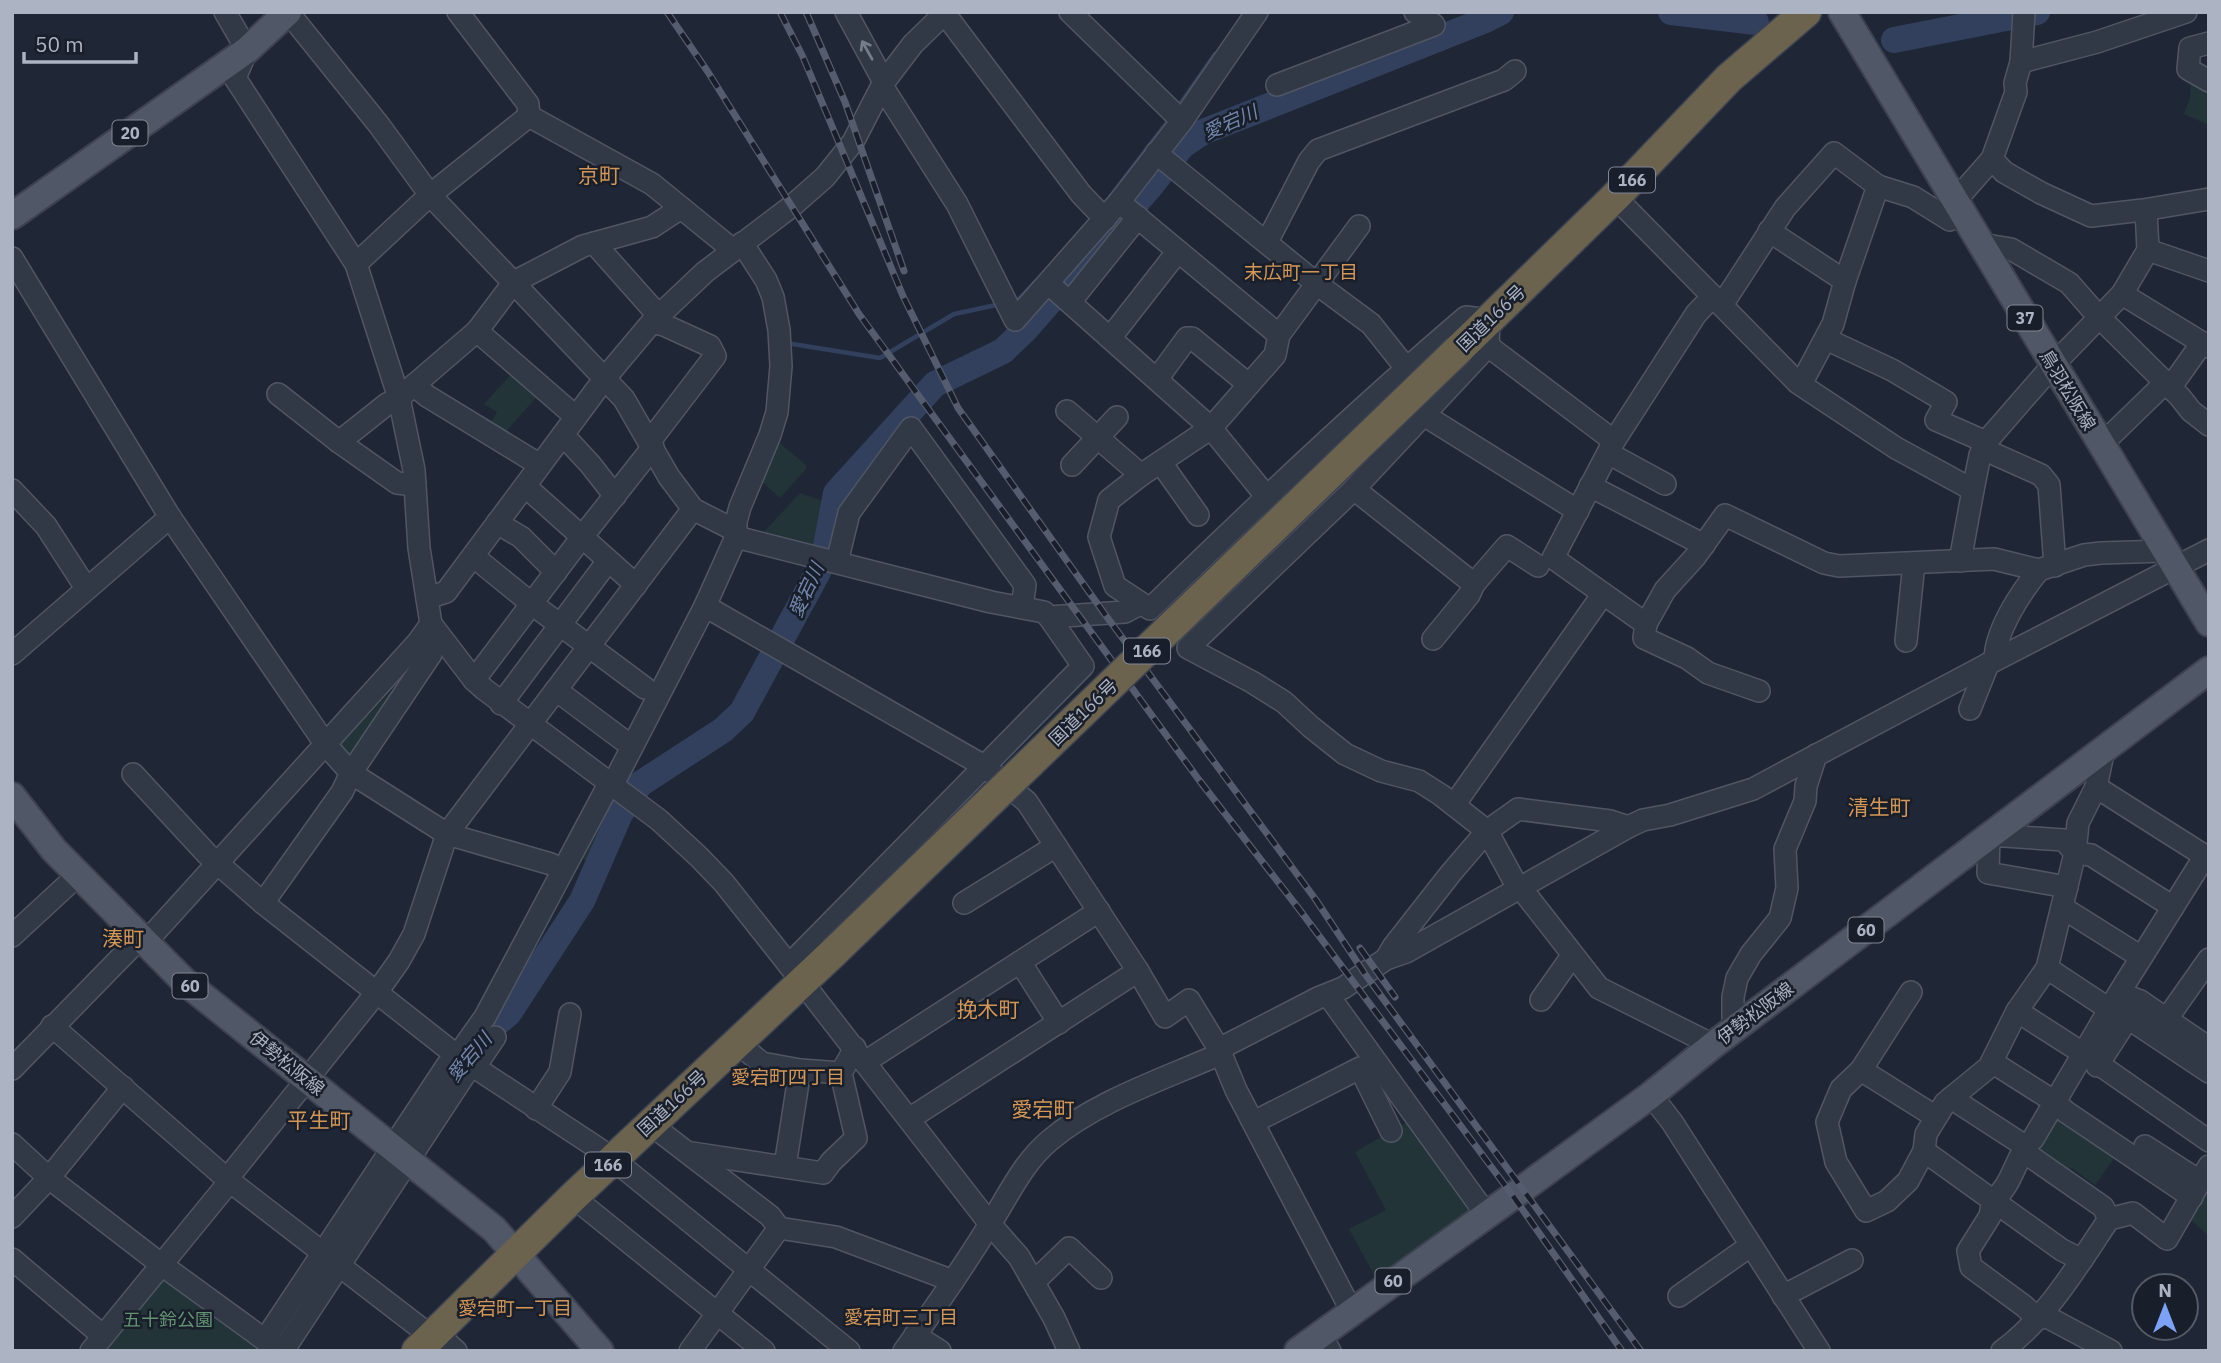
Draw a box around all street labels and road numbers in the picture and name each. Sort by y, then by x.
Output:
road number: 20 [113,120,148,146]
road number: 166 [1609,168,1655,192]
street label: 国道166号 [1452,280,1530,356]
road number: 37 [2008,306,2042,330]
street label: 鳥羽松阪線 [2035,346,2101,434]
road number: 166 [1124,638,1170,664]
street label: 国道166号 [1044,674,1122,750]
road number: 60 [1848,918,1884,942]
road number: 60 [172,974,208,998]
street label: 伊勢松阪線 [1712,977,1798,1049]
street label: 伊勢松阪線 [245,1026,329,1100]
street label: 国道166号 [633,1065,711,1141]
road number: 166 [585,1152,631,1177]
road number: 60 [1376,1268,1410,1294]

